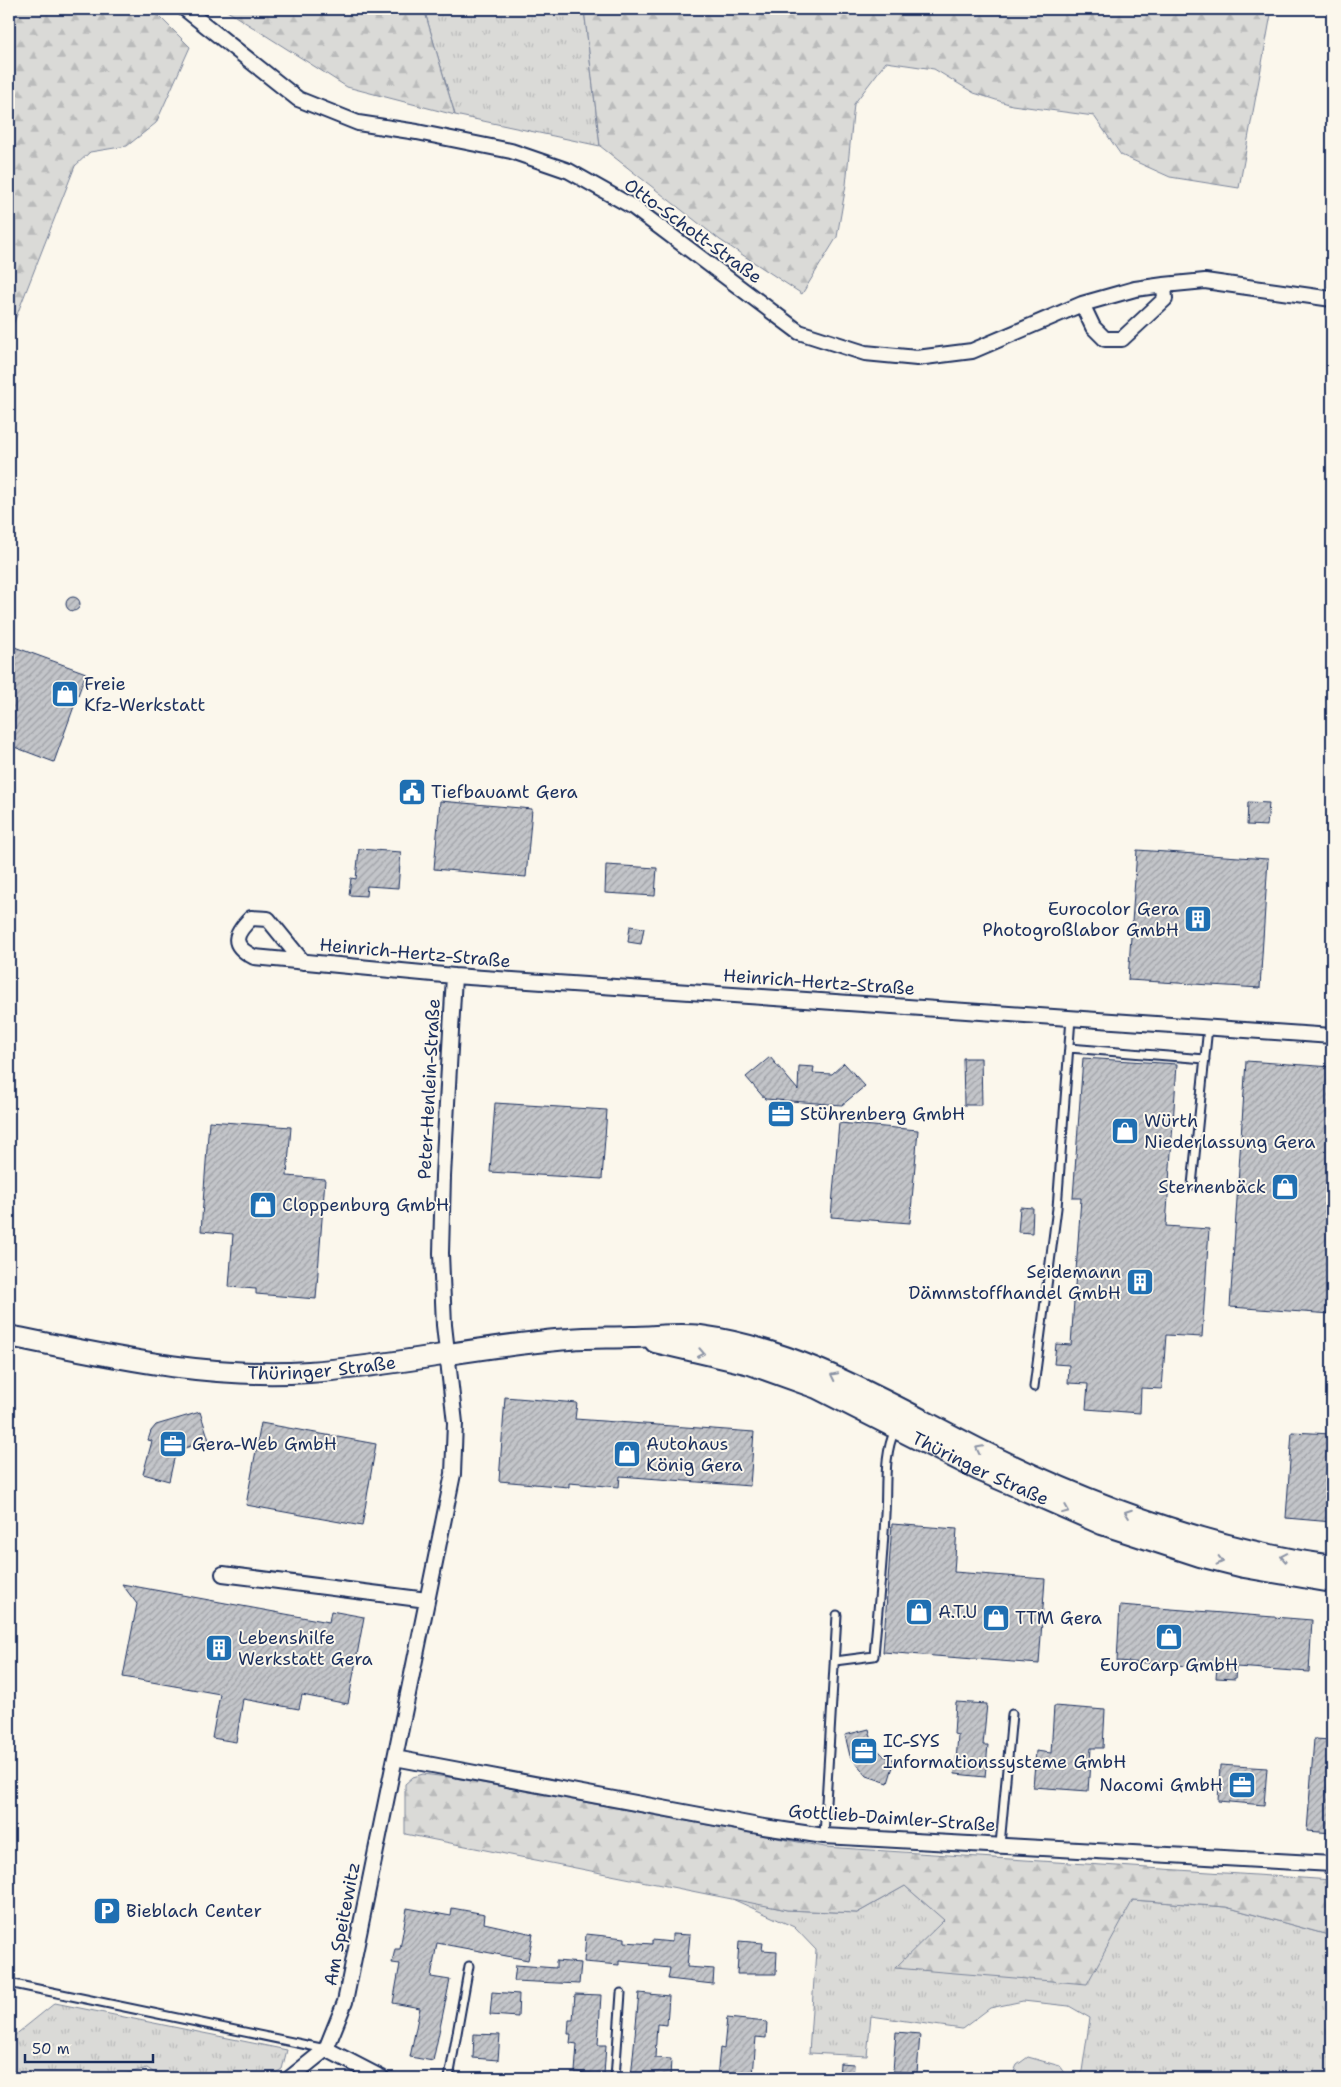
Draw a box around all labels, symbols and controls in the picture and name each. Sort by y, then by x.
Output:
street label: Otto-Schott-Straße [619,173,767,289]
place label: Freie Kfz-Werkstatt [84,672,205,717]
shop icon: Freie Kfz-Werkstatt [50,679,80,709]
public building icon: Tiefbauamt Gera [397,777,427,807]
place label: Tiefbauamt Gera [431,780,578,804]
place label: Eurocolor Gera Photogroßlabor GmbH [982,897,1179,942]
building icon: Eurocolor Gera Photogroßlabor GmbH [1183,904,1213,934]
street label: Heinrich-Hertz-Straße [318,933,512,973]
street label: Heinrich-Hertz-Straße [722,963,916,1001]
street label: Peter-Henlein-Straße [412,998,446,1180]
office icon: Stührenberg GmbH [766,1099,796,1129]
place label: Stührenberg GmbH [800,1102,965,1126]
place label: Würth Niederlassung Gera [1144,1109,1316,1154]
shop icon: Würth Niederlassung Gera [1110,1116,1140,1146]
shop icon: Sternenbäck [1270,1172,1300,1202]
place label: Sternenbäck [1158,1175,1266,1199]
shop icon: Cloppenburg GmbH [248,1190,278,1220]
place label: Cloppenburg GmbH [282,1193,449,1217]
place label: Seidemann Dämmstoffhandel GmbH [909,1260,1121,1305]
building icon: Seidemann Dämmstoffhandel GmbH [1125,1267,1155,1297]
one-way arrow [696,1348,705,1358]
street label: Thüringer Straße [247,1350,397,1385]
one-way arrow [830,1372,839,1382]
street label: Thüringer Straße [908,1426,1053,1511]
office icon: Gera-Web GmbH [158,1429,188,1459]
place label: Gera-Web GmbH [192,1432,337,1456]
place label: Autohaus König Gera [646,1432,743,1477]
shop icon: Autohaus König Gera [612,1439,642,1469]
one-way arrow [975,1445,984,1455]
one-way arrow [1061,1503,1070,1514]
one-way arrow [1124,1509,1133,1519]
one-way arrow [1280,1552,1289,1562]
one-way arrow [1215,1555,1224,1566]
shop icon: A.T.U [904,1597,934,1627]
place label: A.T.U [938,1600,977,1624]
shop icon: TTM Gera [981,1603,1011,1633]
place label: TTM Gera [1015,1606,1102,1630]
shop icon: EuroCarp GmbH [1154,1622,1184,1652]
place label: Lebenshilfe Werkstatt Gera [238,1626,373,1671]
building icon: Lebenshilfe Werkstatt Gera [204,1633,234,1663]
place label: EuroCarp GmbH [1100,1653,1238,1677]
place label: IC-SYS Informationssysteme GmbH [883,1729,1126,1774]
office icon: IC-SYS Informationssysteme GmbH [849,1736,879,1766]
office icon: Nacomi GmbH [1227,1770,1257,1800]
place label: Nacomi GmbH [1099,1773,1223,1797]
street label: Gottlieb-Daimler-Straße [788,1799,996,1837]
street label: Am Speitewitz [318,1860,366,1988]
parking icon: Bieblach Center [92,1896,122,1926]
place label: Bieblach Center [126,1899,262,1923]
scale bar [25,2032,152,2064]
text: 50 m [32,2039,70,2059]

